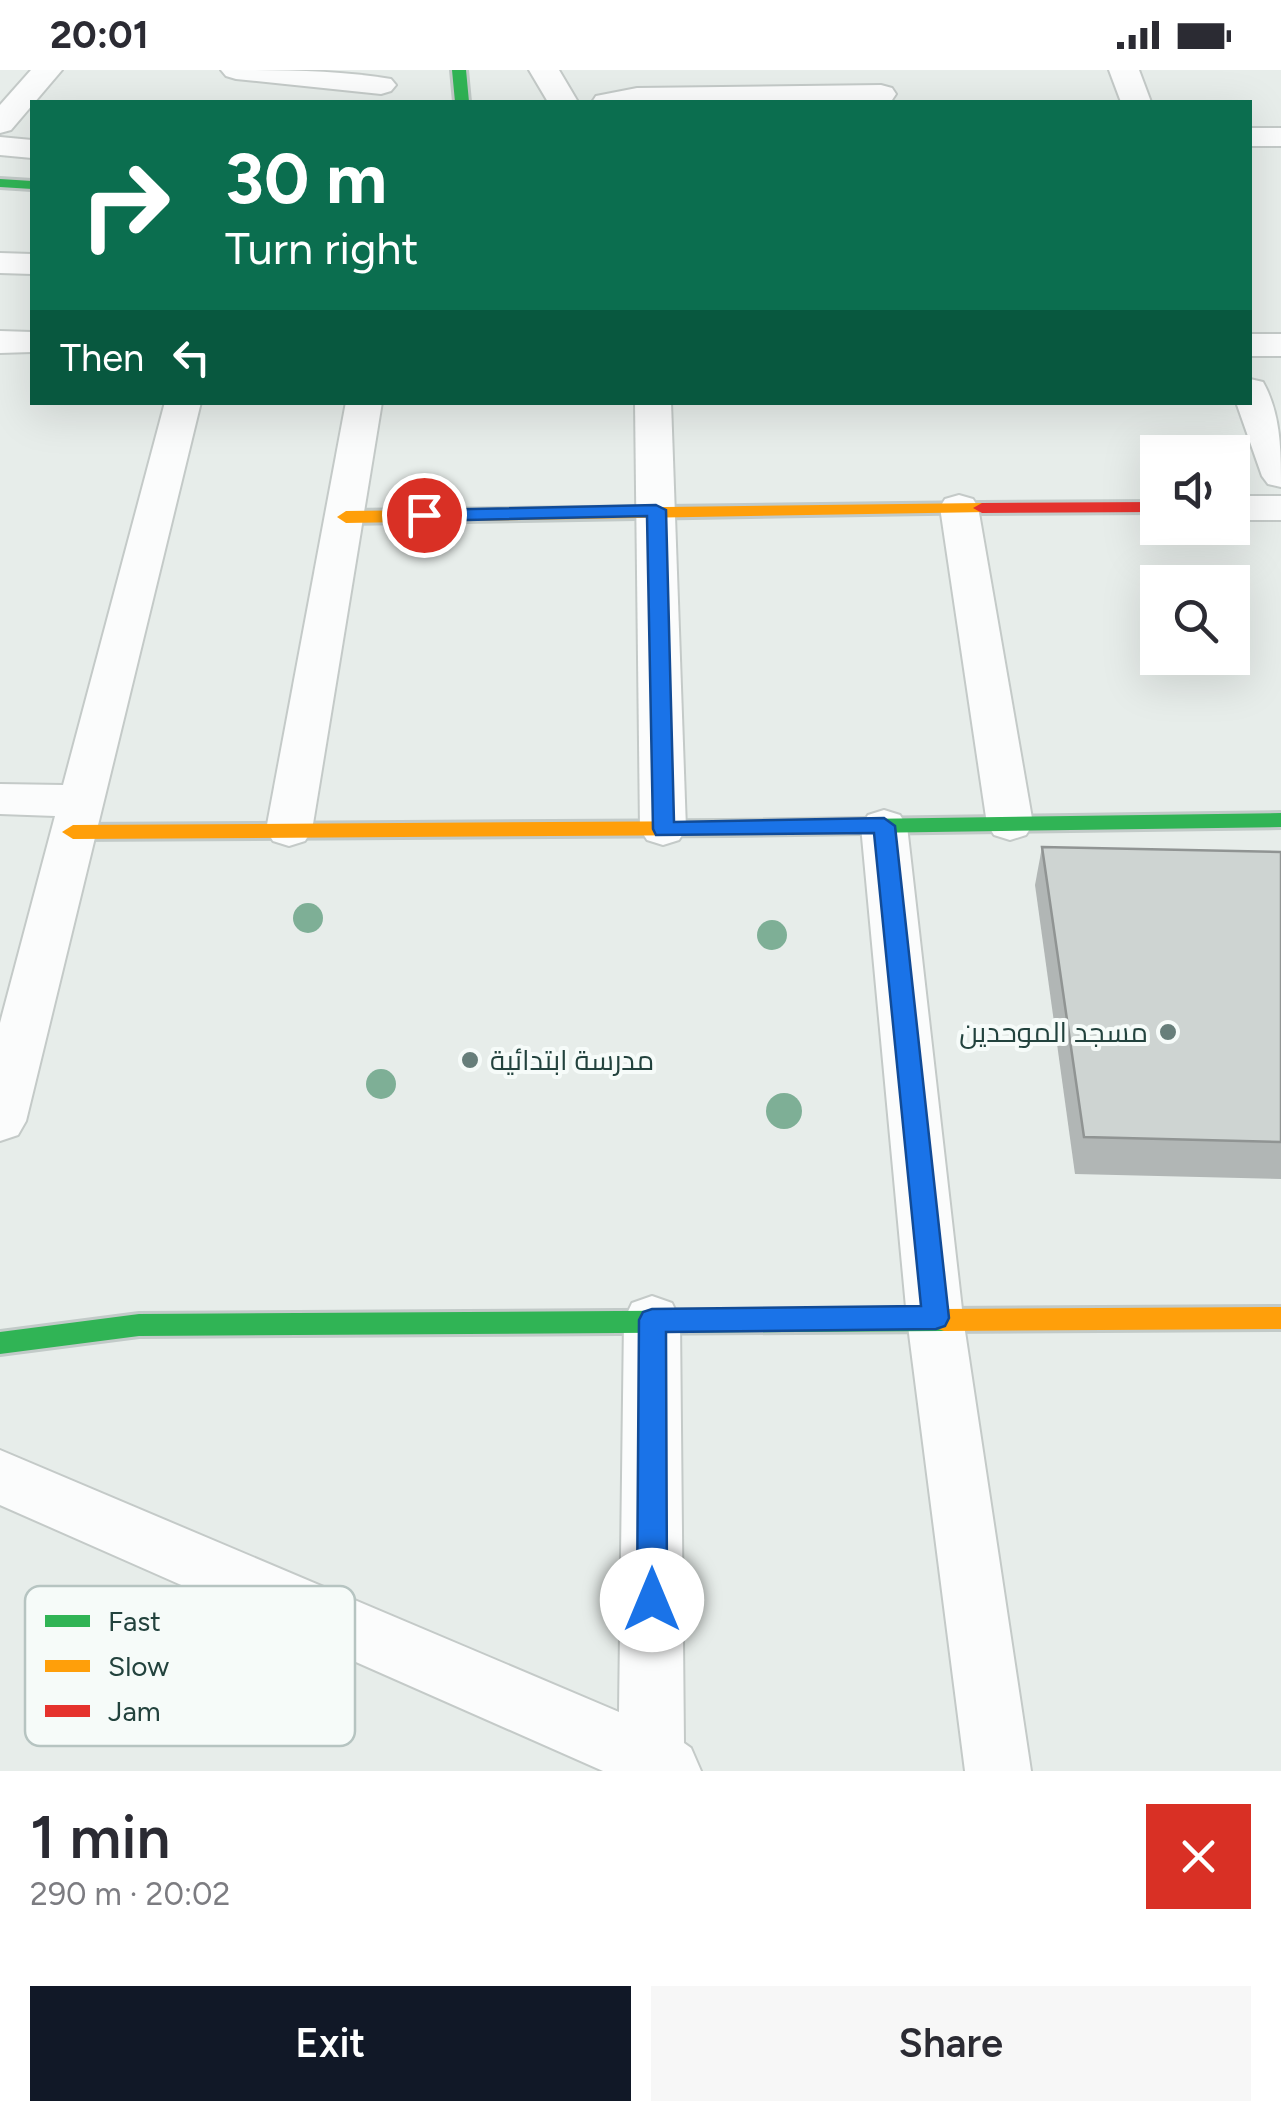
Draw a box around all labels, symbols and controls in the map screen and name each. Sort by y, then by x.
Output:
text: 20:01 [50,12,149,58]
text: 30 m [225,136,387,221]
icon: right [60,140,190,270]
text: Turn right [225,221,418,275]
icon: left [164,330,219,385]
text: Then [60,335,144,381]
map controls [1140,435,1250,675]
button: sound [1140,435,1250,545]
pin [382,473,467,558]
icon: arrive [397,488,452,543]
button: search [1140,565,1250,675]
place label: مسجد الموحدين [959,1015,1148,1049]
marker: مسجد الموحدين [1157,1021,1179,1043]
place label: مدرسة ابتدائية [490,1043,654,1077]
marker: مدرسة ابتدائية [459,1049,481,1071]
position arrow [600,1548,704,1652]
legend [25,1586,355,1746]
text: Fast [108,1604,161,1638]
text: Slow [108,1649,169,1683]
text: Jam [108,1694,161,1728]
text: 1 min [30,1801,170,1873]
button: close [1146,1804,1251,1909]
text: 290 m · 20:02 [30,1875,230,1913]
button: Exit [30,1986,631,2101]
button: Share [651,1986,1251,2101]

